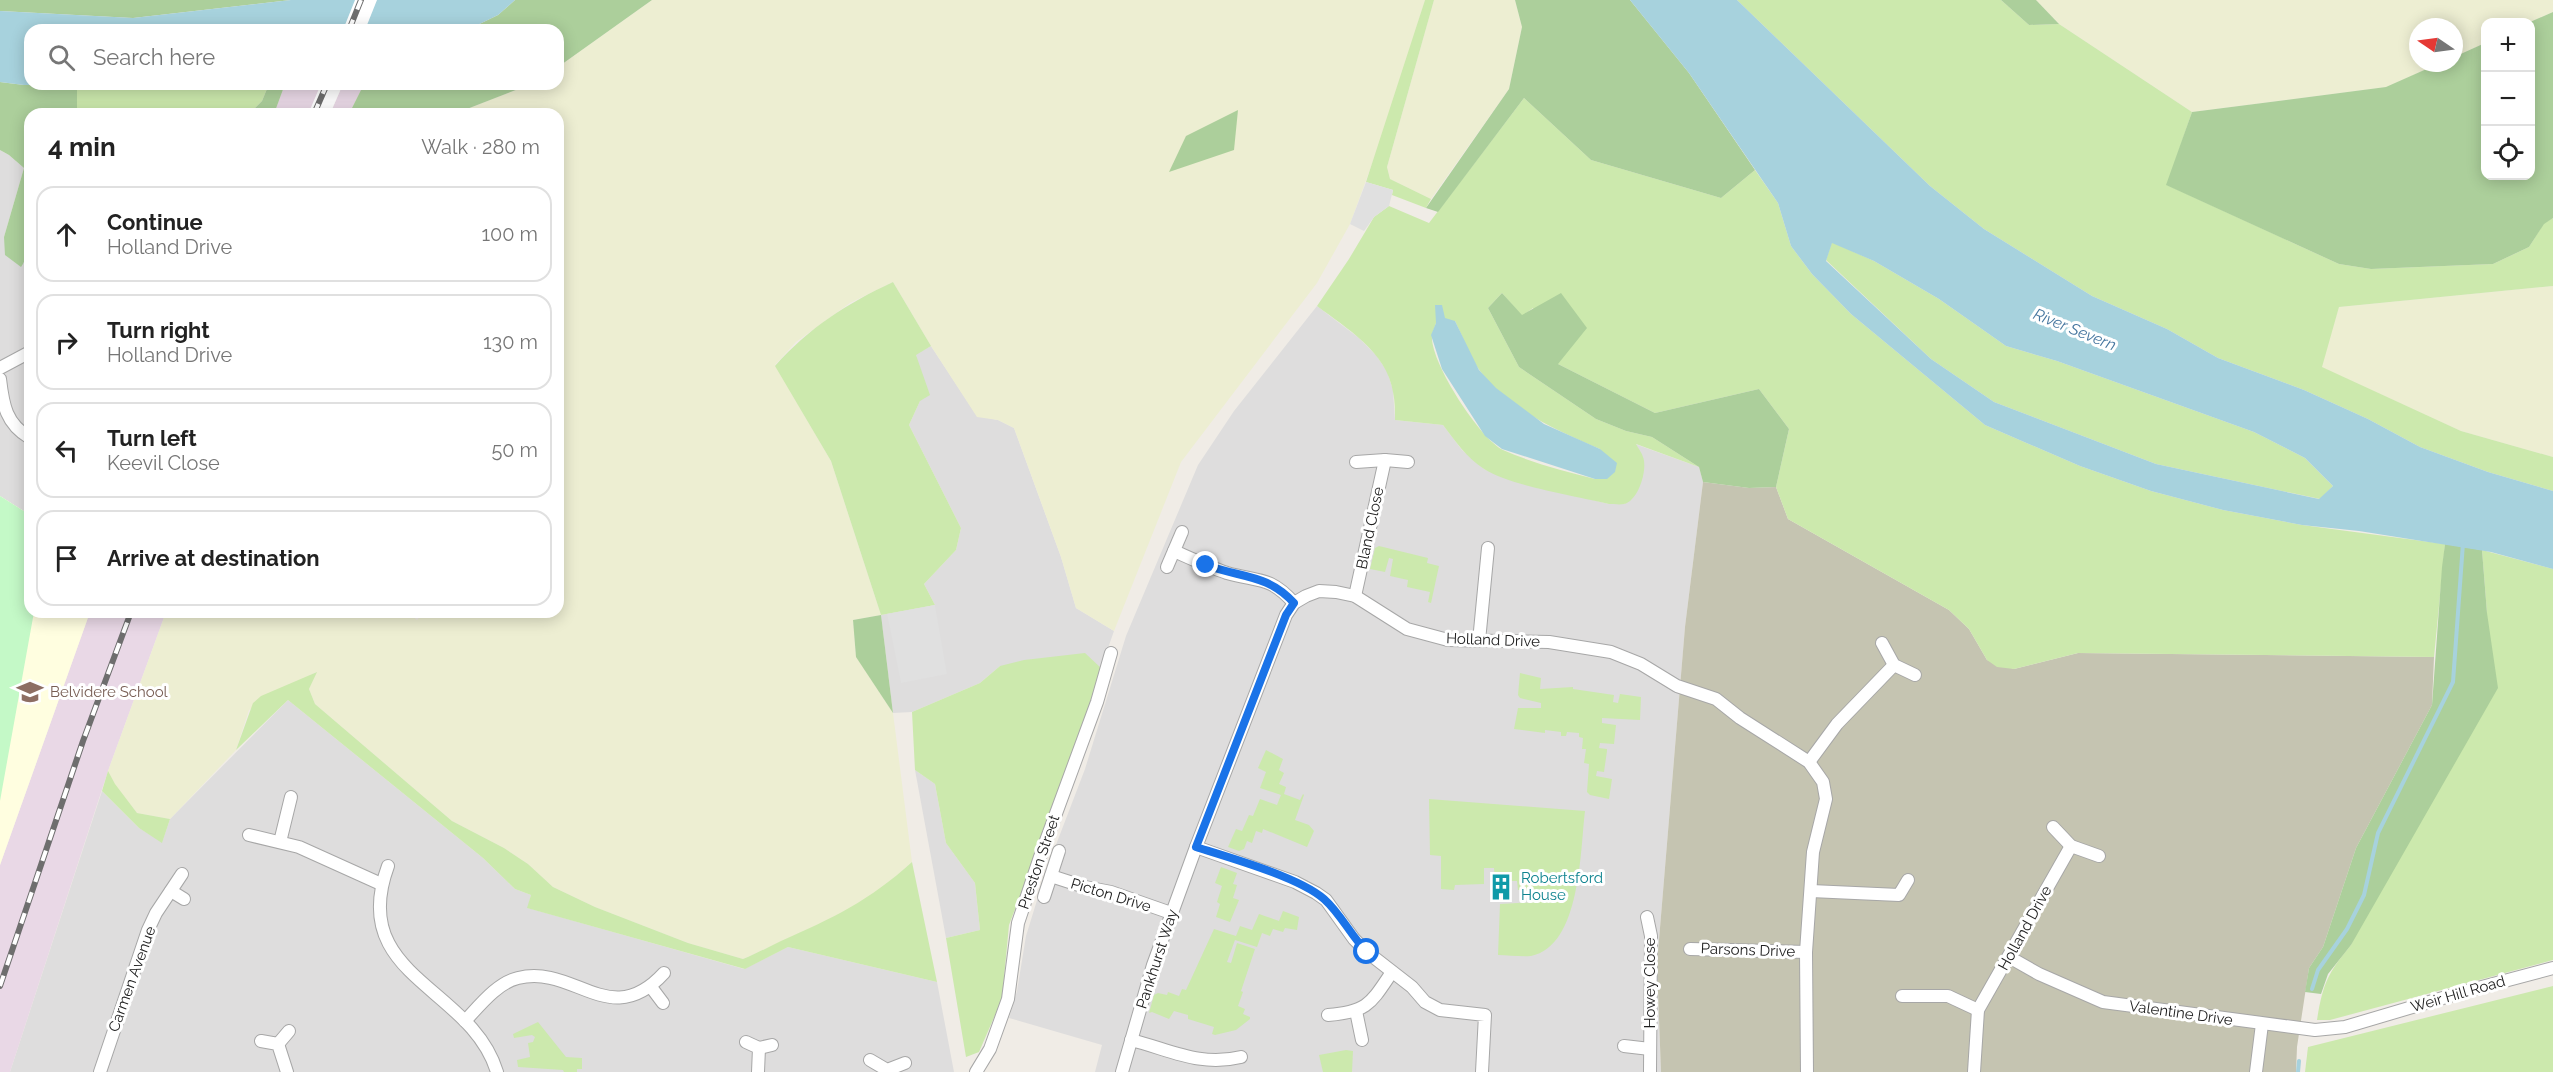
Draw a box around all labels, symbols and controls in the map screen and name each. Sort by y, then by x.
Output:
north arrow [2409,18,2463,72]
map controls [2481,18,2535,180]
button: + [2481,18,2535,72]
search box [24,24,564,90]
icon: search [45,41,78,74]
text: Search here [93,44,215,70]
button: − [2481,72,2535,126]
button: locate [2481,126,2535,180]
text: 4 min [48,132,116,162]
text: Walk · 280 m [421,135,540,159]
text: Continue [107,209,203,235]
icon: ahead [50,218,83,251]
text: 100 m [481,222,538,246]
text: Holland Drive [107,235,232,259]
water label: River Severn [2031,304,2119,355]
text: Turn right [107,317,210,343]
icon: right [50,326,83,359]
text: 130 m [483,330,538,354]
text: Holland Drive [107,343,232,367]
text: Turn left [107,425,197,451]
icon: left [50,434,83,467]
text: 50 m [491,438,538,462]
text: Keevil Close [107,451,220,475]
street label: Bland Close [1353,485,1388,571]
icon: arrive [50,542,83,575]
text: Arrive at destination [107,545,320,571]
route end [1192,551,1218,577]
street label: Holland Drive [1446,629,1540,651]
school or university icon: Belvidere School [15,677,45,707]
place label: Belvidere School [50,683,169,701]
street label: Preston Street [1014,813,1064,911]
place label: Robertsford House [1521,869,1603,904]
building icon: Robertsford House [1486,872,1516,902]
street label: Picton Drive [1069,874,1154,916]
street label: Holland Drive [1994,882,2056,973]
street label: Pankhurst Way [1132,907,1182,1011]
street label: Carmen Avenue [105,924,160,1034]
street label: Howey Close [1641,937,1659,1029]
route start [1353,938,1379,964]
street label: Parsons Drive [1700,939,1796,961]
street label: Weir Hill Road [2409,972,2507,1016]
street label: Valentine Drive [2128,997,2234,1029]

